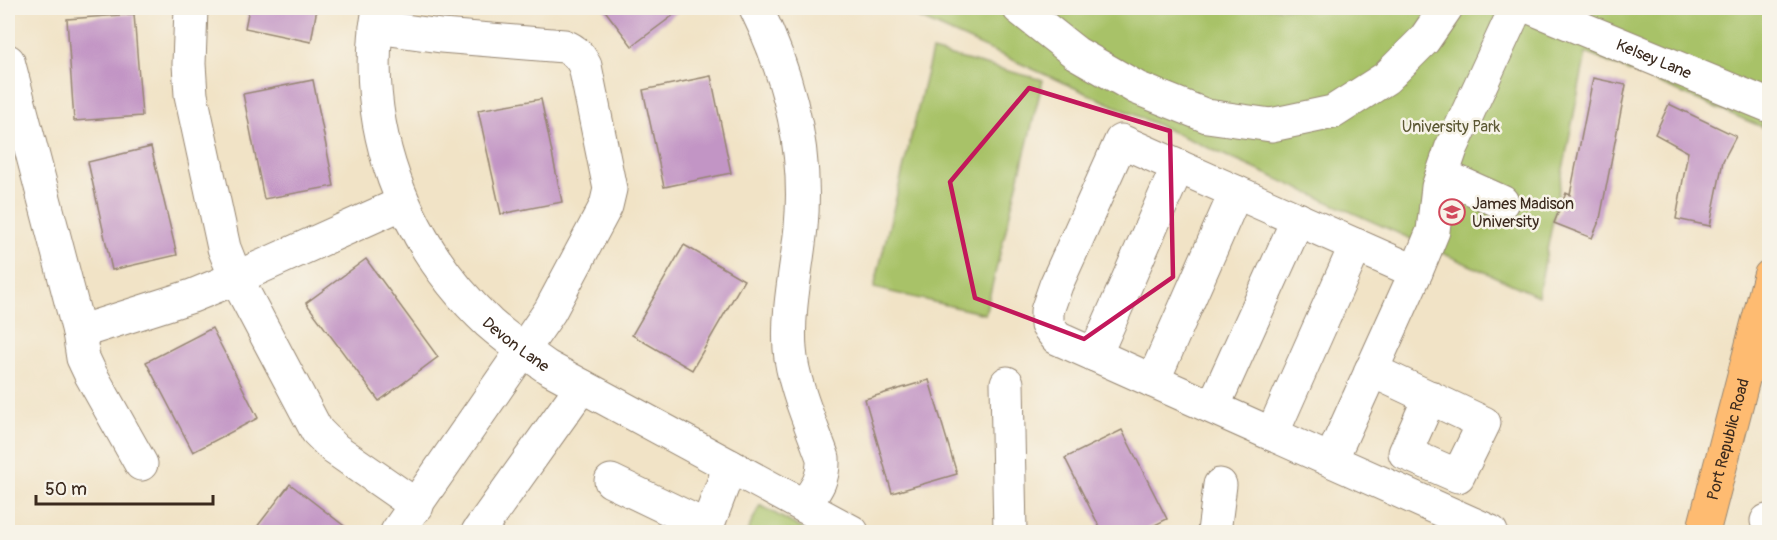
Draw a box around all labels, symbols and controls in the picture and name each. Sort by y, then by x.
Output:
street label: Kelsey Lane [1613,35,1694,84]
park label: University Park [1402,117,1501,137]
place label: James Madison University [1472,194,1574,232]
school or university icon: James Madison University [1437,197,1467,227]
street label: Devon Lane [478,313,553,377]
street label: Port Republic Road [1703,376,1754,502]
scale bar [36,468,213,506]
text: 50 m [45,478,87,501]

